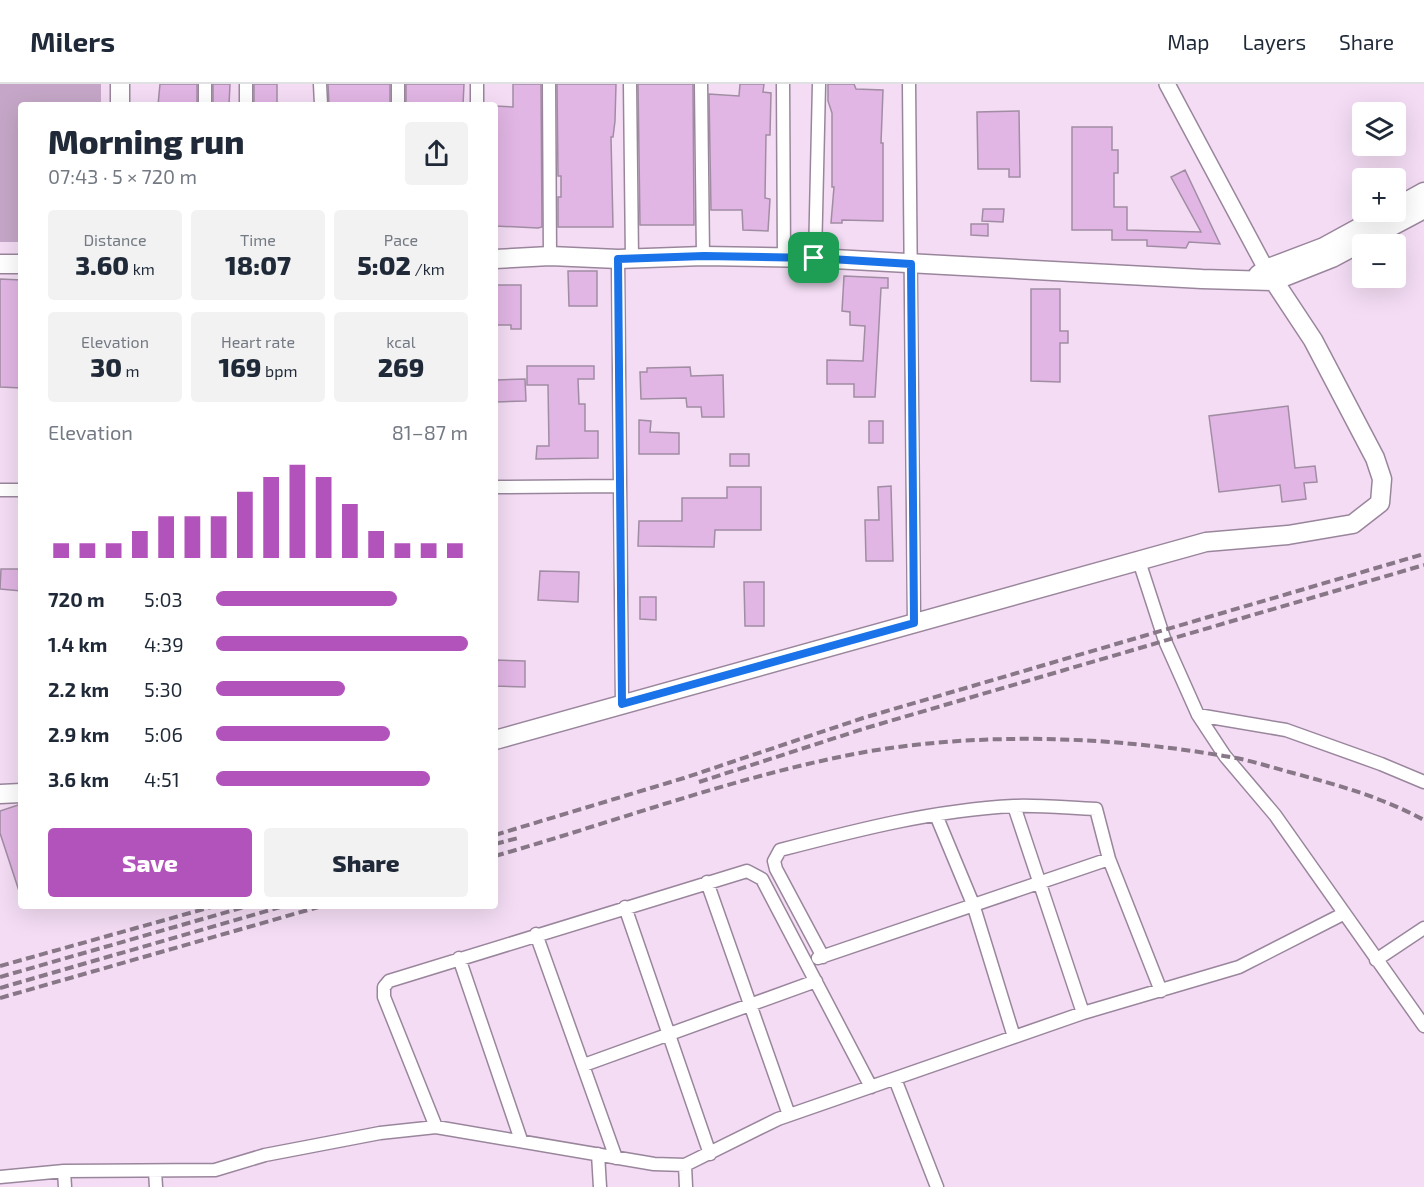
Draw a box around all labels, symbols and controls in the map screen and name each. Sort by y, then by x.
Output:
text: Milers [30,24,115,58]
text: Map [1167,29,1209,54]
text: Layers [1242,29,1306,54]
text: Share [1339,29,1394,54]
map controls [1352,102,1406,288]
button: layers [1352,102,1406,156]
text: Morning run [48,121,245,161]
button: share [405,122,468,185]
text: 07:43 · 5 × 720 m [48,164,197,188]
button: + [1352,168,1406,222]
text: Distance [83,230,147,249]
text: Time [240,230,276,249]
text: Pace [384,230,418,249]
pin [788,232,839,283]
button: − [1352,234,1406,288]
icon: arrive [797,241,830,274]
text: 3.60 [75,249,129,280]
text: 18:07 [225,249,291,280]
text: 5:02 [357,249,411,280]
text: km [129,259,155,278]
text: /km [411,259,445,278]
text: Elevation [81,332,149,351]
text: Heart rate [221,332,295,351]
text: kcal [386,332,416,351]
text: 30 [90,351,122,382]
text: 169 [219,351,261,382]
text: 269 [378,351,424,382]
text: m [122,361,140,380]
text: bpm [261,361,297,380]
text: Elevation [48,420,133,444]
text: 81–87 m [392,420,468,444]
text: 720 m [48,587,105,611]
text: 5:03 [144,587,183,611]
text: 1.4 km [48,632,107,656]
text: 4:39 [144,632,184,656]
text: 2.2 km [48,677,109,701]
text: 5:30 [144,677,183,701]
text: 2.9 km [48,722,109,746]
text: 5:06 [144,722,183,746]
text: 3.6 km [48,767,109,791]
text: 4:51 [144,767,180,791]
button: Save [48,828,252,897]
button: Share [264,828,468,897]

